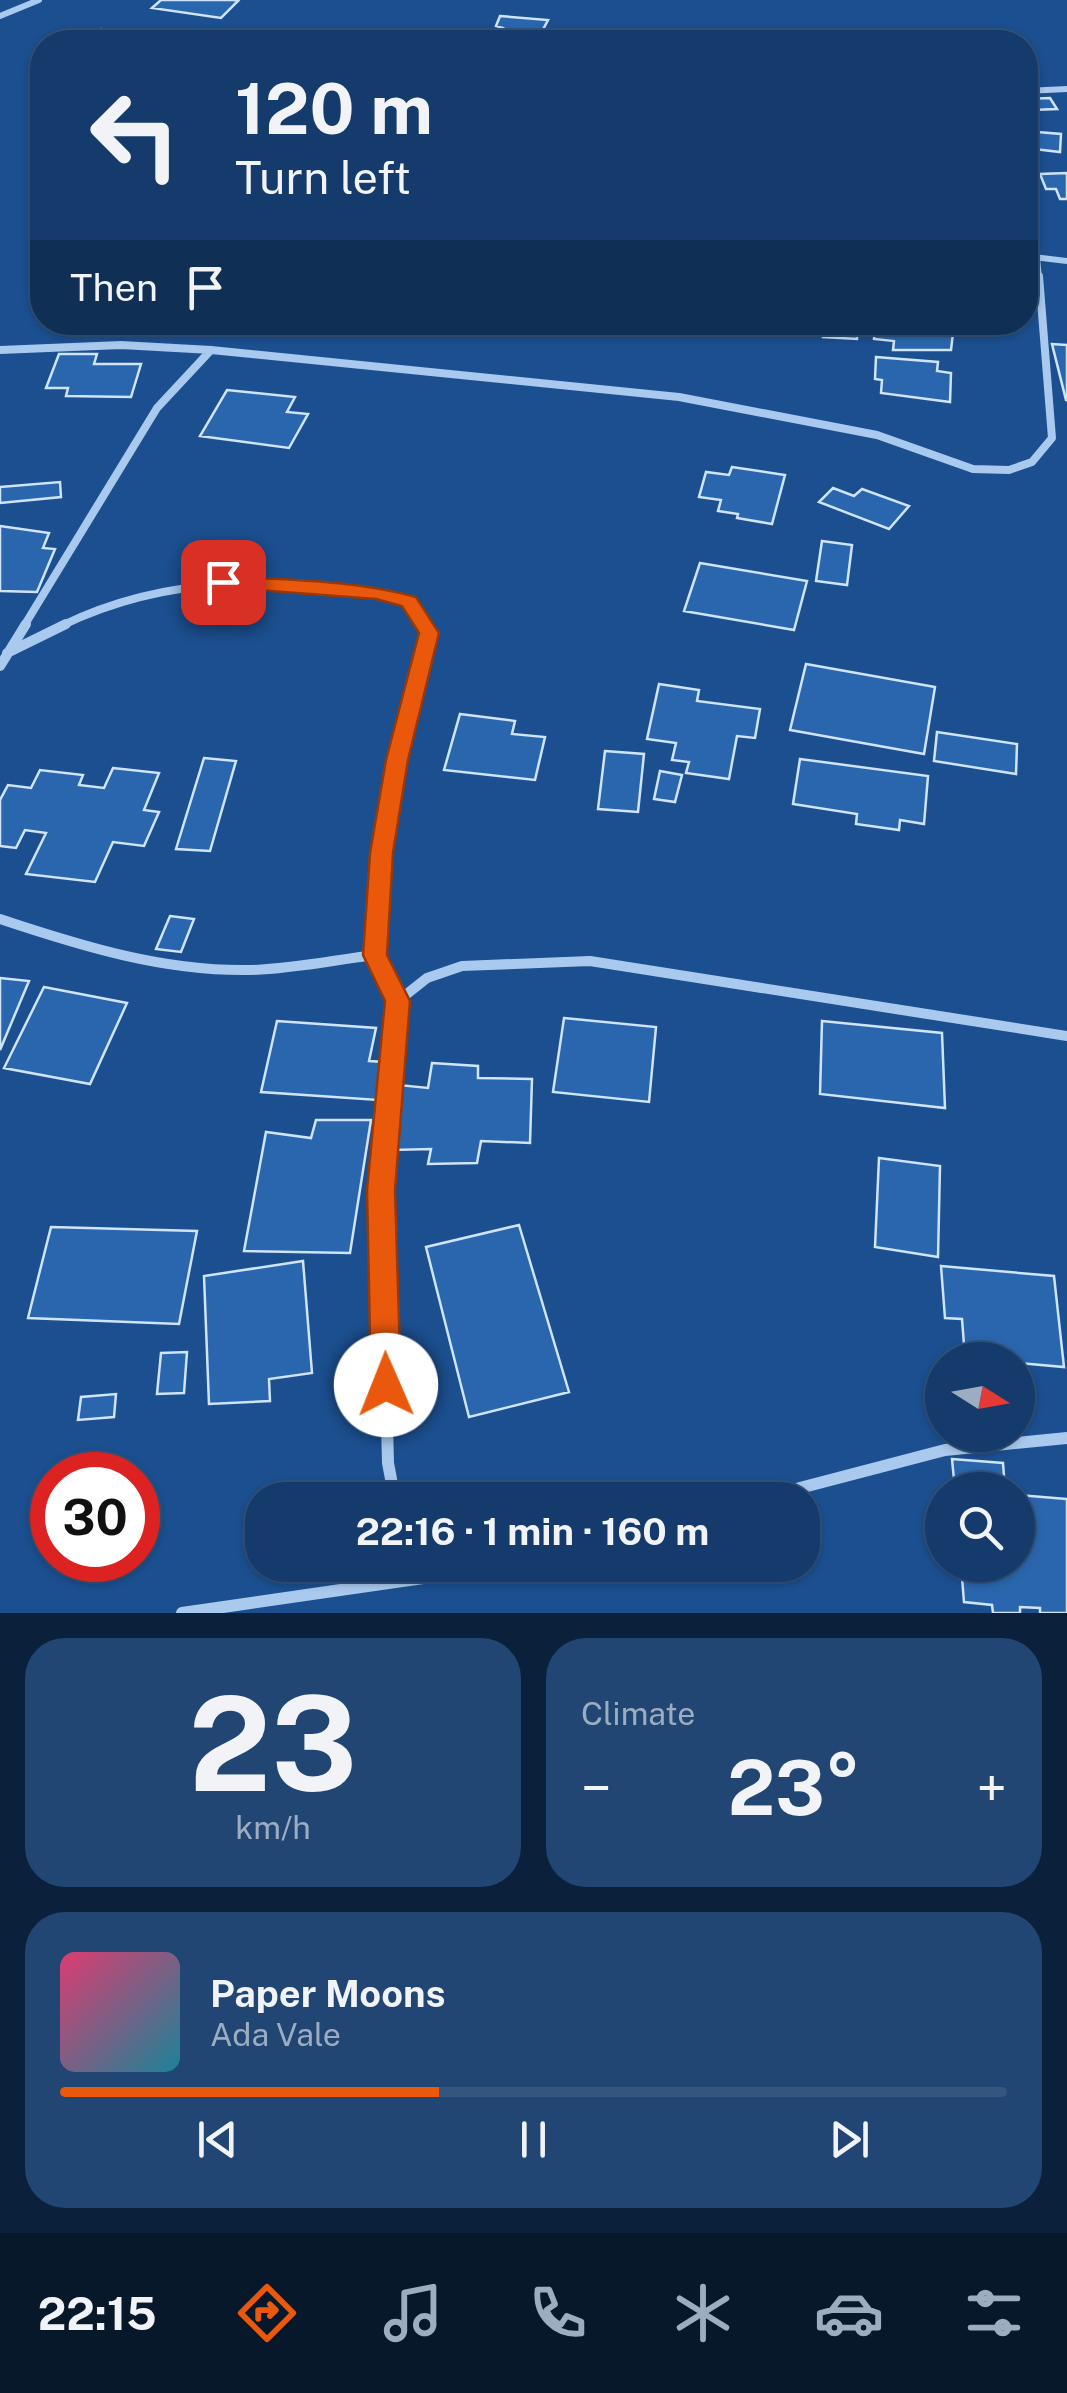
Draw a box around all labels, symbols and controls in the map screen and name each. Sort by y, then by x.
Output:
text: 120 m [235,67,433,150]
icon: left [70,70,200,200]
text: Turn left [235,151,411,204]
icon: arrive [178,260,233,315]
text: Then [70,265,158,310]
pin [181,540,266,625]
icon: arrive [196,555,251,610]
position arrow [334,1333,438,1437]
north arrow [925,1342,1035,1452]
map controls [925,1342,1035,1582]
speed limit sign: 30 [30,1452,160,1582]
button: search [925,1472,1035,1582]
text: 22:16 · 1 min · 160 m [356,1509,709,1554]
text: 23 [188,1668,358,1820]
text: Climate [581,1695,695,1732]
text: 23° [727,1744,861,1832]
text: − [581,1756,612,1820]
text: + [977,1756,1007,1820]
text: km/h [235,1809,311,1846]
text: Paper Moons [210,1971,445,2016]
text: Ada Vale [210,2016,341,2053]
icon: previous [190,2112,245,2167]
icon: pause [506,2112,561,2167]
icon: next [822,2112,877,2167]
icon: directions [232,2278,302,2348]
icon: music [378,2278,448,2348]
icon: phone [523,2278,593,2348]
icon: climate [668,2278,738,2348]
icon: car [814,2278,884,2348]
icon: filters [959,2278,1029,2348]
text: 22:15 [38,2287,157,2340]

